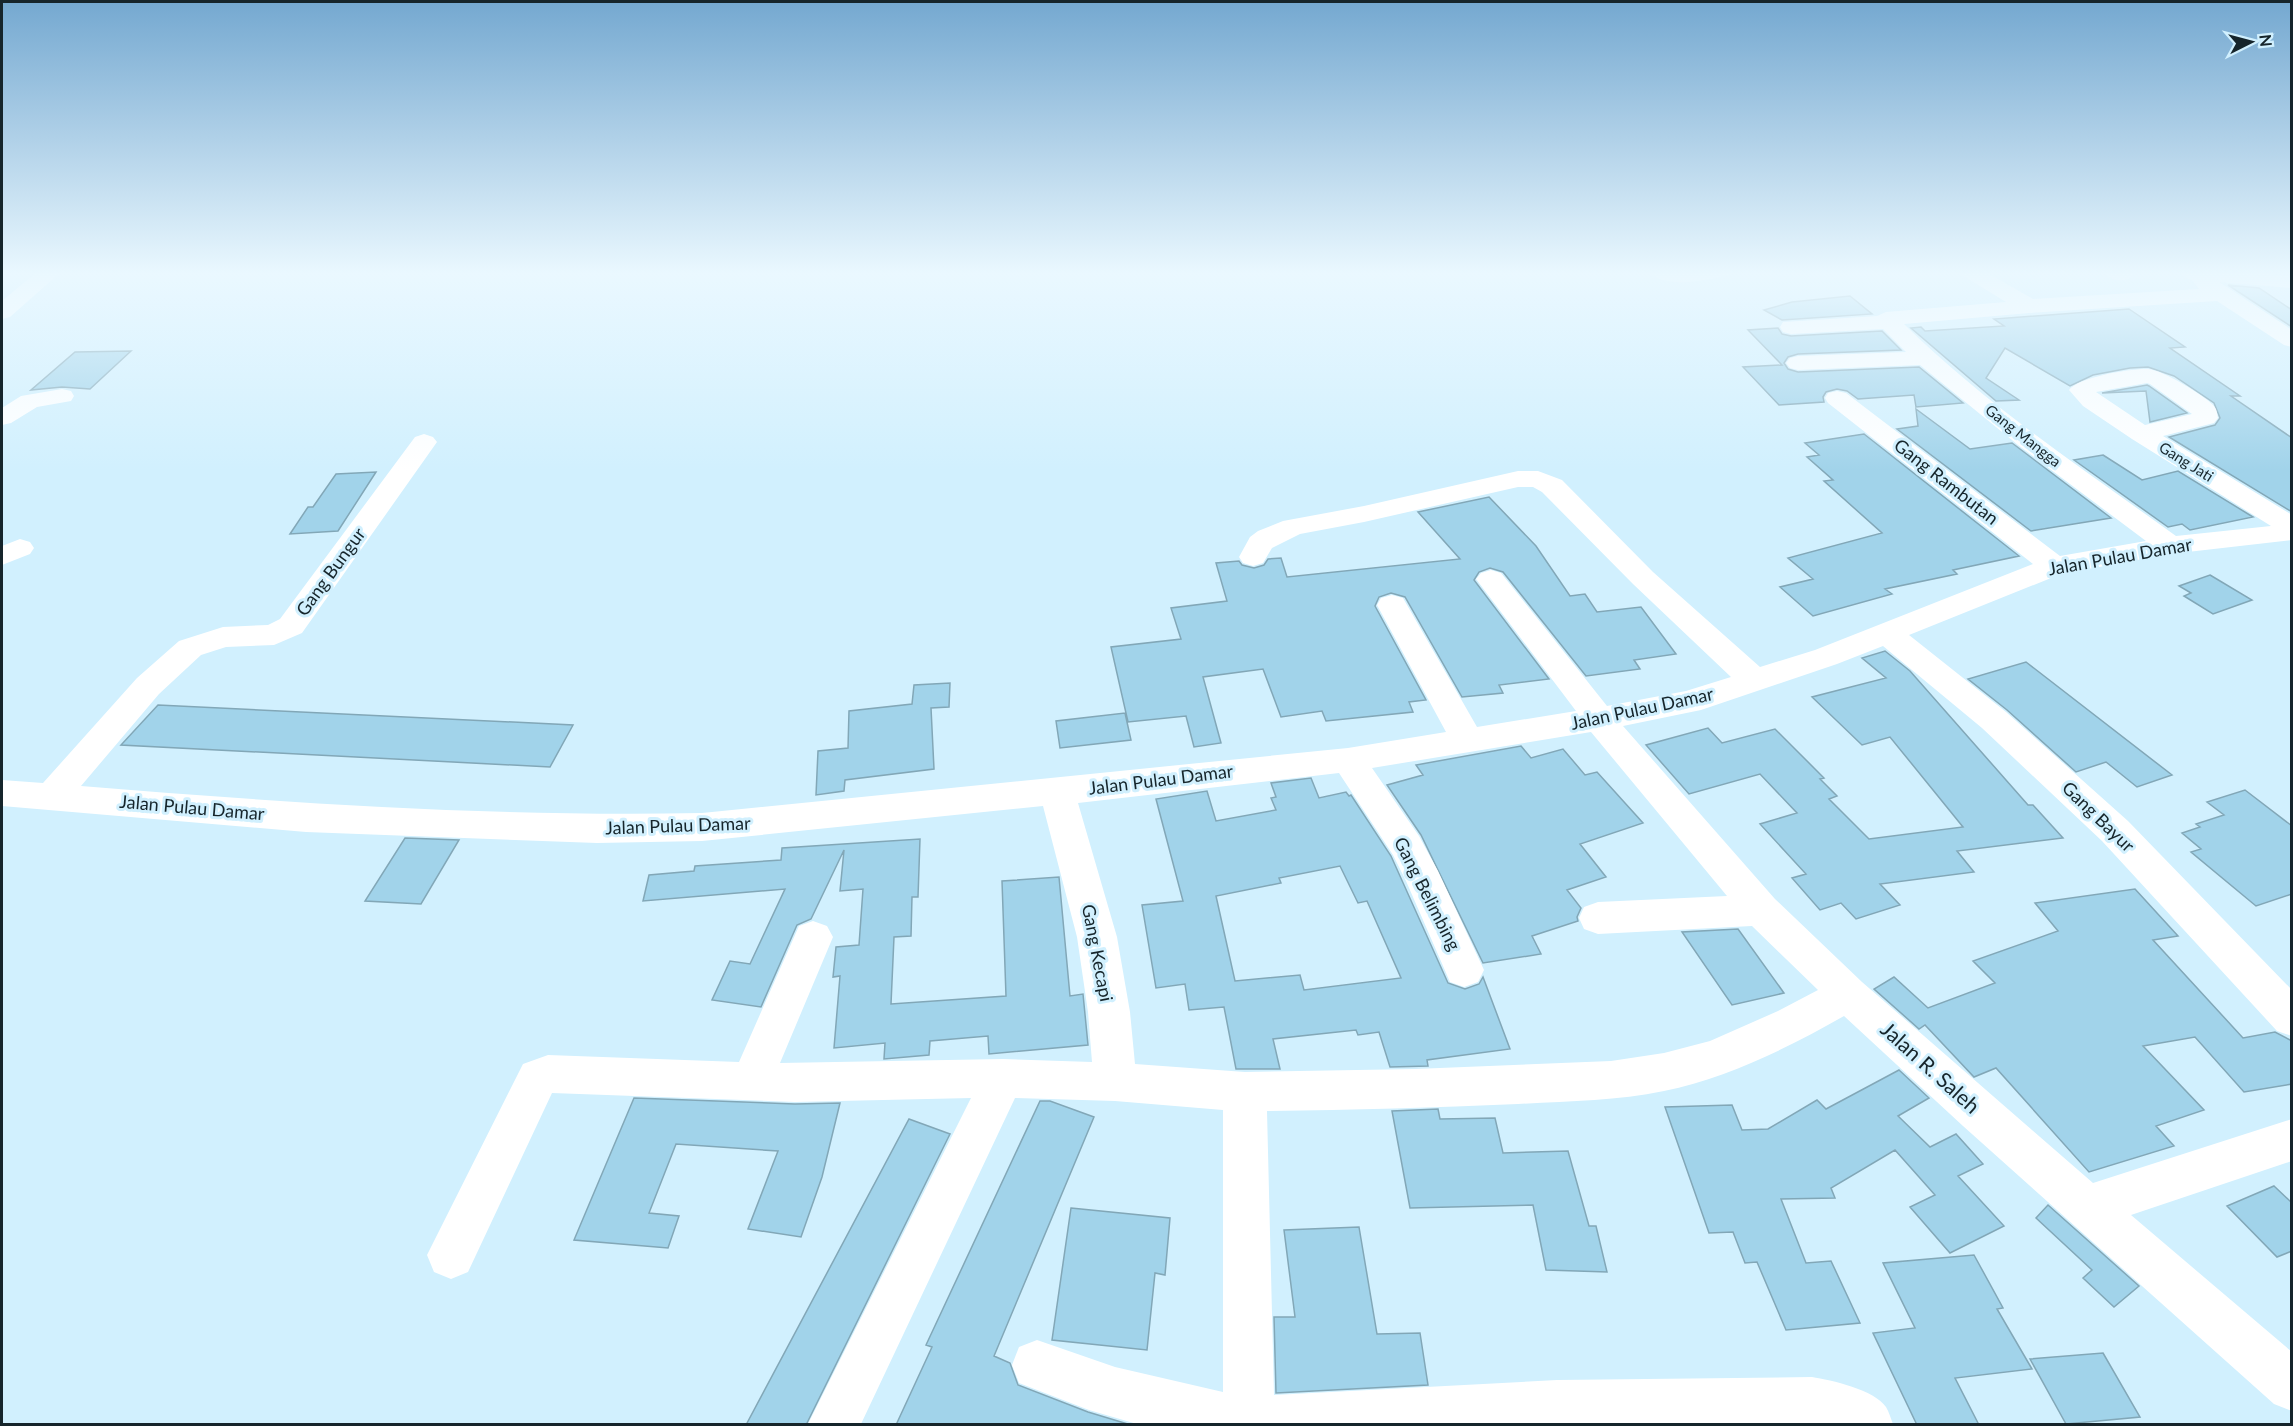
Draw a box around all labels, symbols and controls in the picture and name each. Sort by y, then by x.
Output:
north arrow [2221,12,2281,72]
text: N [2256,33,2277,48]
street label: Gang Mangga [1982,400,2065,470]
street label: Gang Rambutan [1890,434,2003,529]
street label: Gang Jati [2156,437,2217,485]
street label: Gang Bungur [291,523,370,620]
street label: Jalan Pulau Damar [2046,532,2194,579]
street label: Jalan Pulau Damar [1568,682,1716,734]
street label: Jalan Pulau Damar [1087,759,1235,799]
street label: Gang Bayur [2058,776,2140,857]
street label: Jalan Pulau Damar [119,790,266,824]
street label: Jalan Pulau Damar [605,811,751,839]
street label: Gang Belimbing [1390,833,1466,954]
street label: Gang Kecapi [1078,902,1118,1003]
street label: Jalan R. Saleh [1876,1016,1986,1118]

